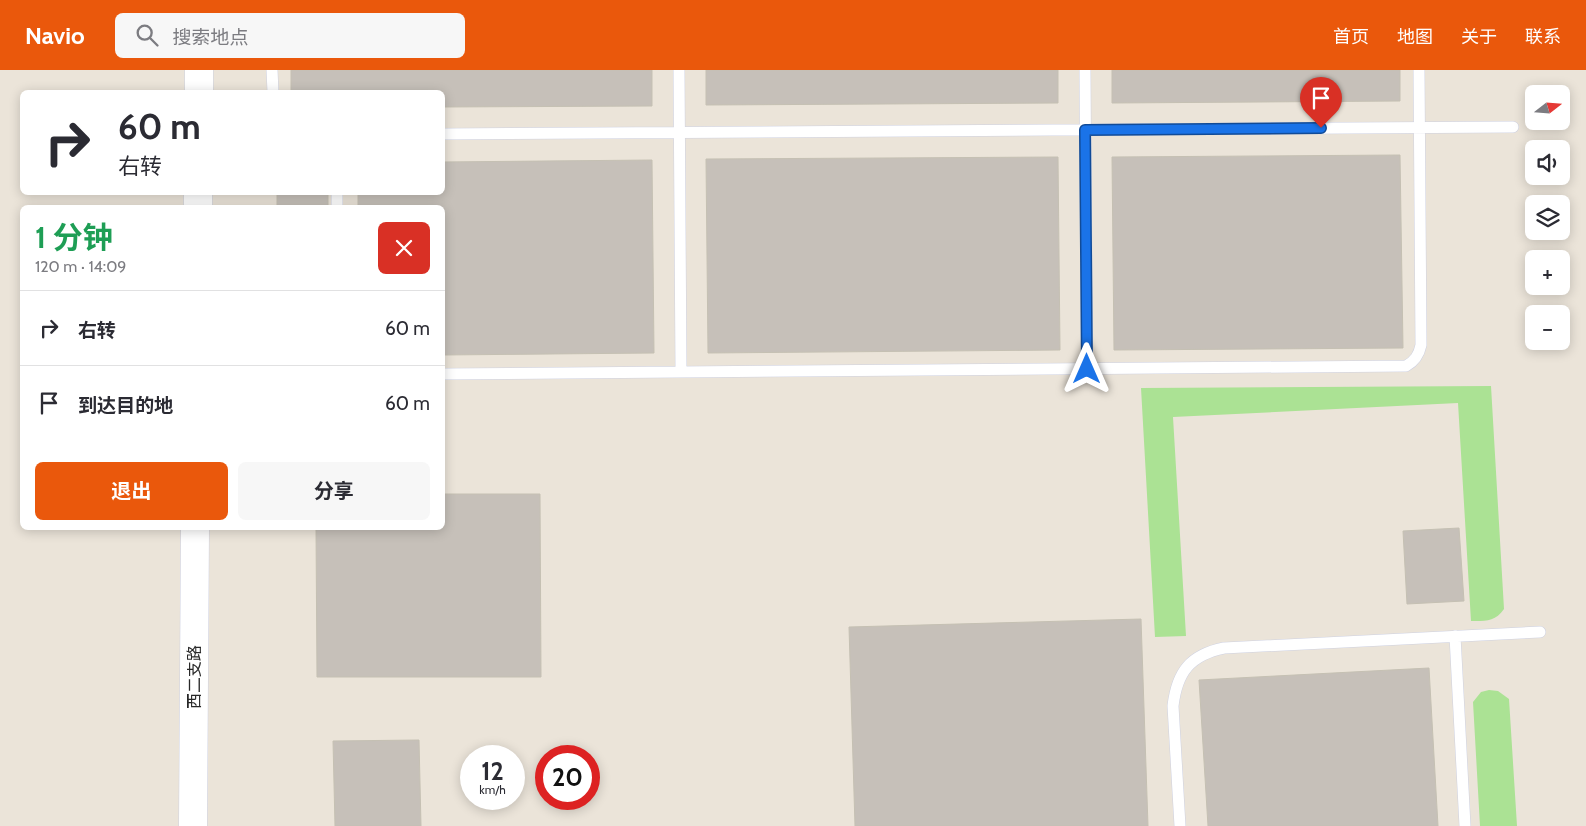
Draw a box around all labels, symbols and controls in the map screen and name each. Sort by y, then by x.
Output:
search box [115,13,465,58]
text: Navio [25,21,85,50]
icon: search [133,21,161,49]
text: 搜索地点 [173,26,249,49]
text: 首页 [1333,26,1369,48]
text: 地图 [1397,26,1433,48]
text: 关于 [1461,26,1497,48]
text: 联系 [1525,26,1561,48]
pin [1300,77,1342,128]
icon: arrive [1307,84,1335,112]
north arrow [1525,85,1570,130]
map controls [1525,85,1570,350]
text: 60 m [118,105,201,148]
icon: right [35,110,100,175]
button: sound [1525,140,1570,185]
text: 右转 [118,153,162,180]
button: layers [1525,195,1570,240]
text: 1 分钟 [35,219,113,256]
button: close [378,222,430,274]
button: + [1525,250,1570,295]
text: 120 m · 14:09 [35,257,126,276]
button: − [1525,305,1570,350]
icon: right [35,314,63,342]
text: 60 m [385,317,430,340]
text: 右转 [78,319,116,342]
position arrow [1060,342,1112,394]
icon: arrive [35,389,63,417]
text: 60 m [385,392,430,415]
text: 到达目的地 [78,394,173,417]
button: 退出 [35,462,228,520]
button: 分享 [238,462,430,520]
street label: 西二支路 [185,645,204,709]
speed limit sign: 20 [535,745,600,810]
text: 12 [481,756,504,786]
text: km/h [479,782,506,797]

